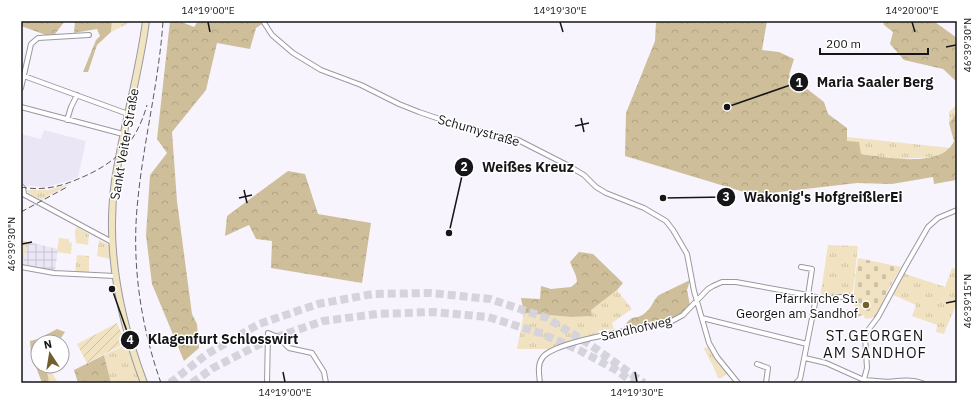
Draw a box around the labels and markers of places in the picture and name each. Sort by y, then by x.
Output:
callout: Maria Saaler Berg [789,69,941,95]
callout: Weißes Kreuz [454,154,582,180]
callout: Wakonig's HofgreißlerEi [716,184,911,210]
place label: Pfarrkirche St. Georgen am Sandhof [736,290,858,322]
marker: Pfarrkirche St. Georgen am Sandhof [861,300,871,310]
callout: Klagenfurt Schlosswirt [120,327,307,353]

